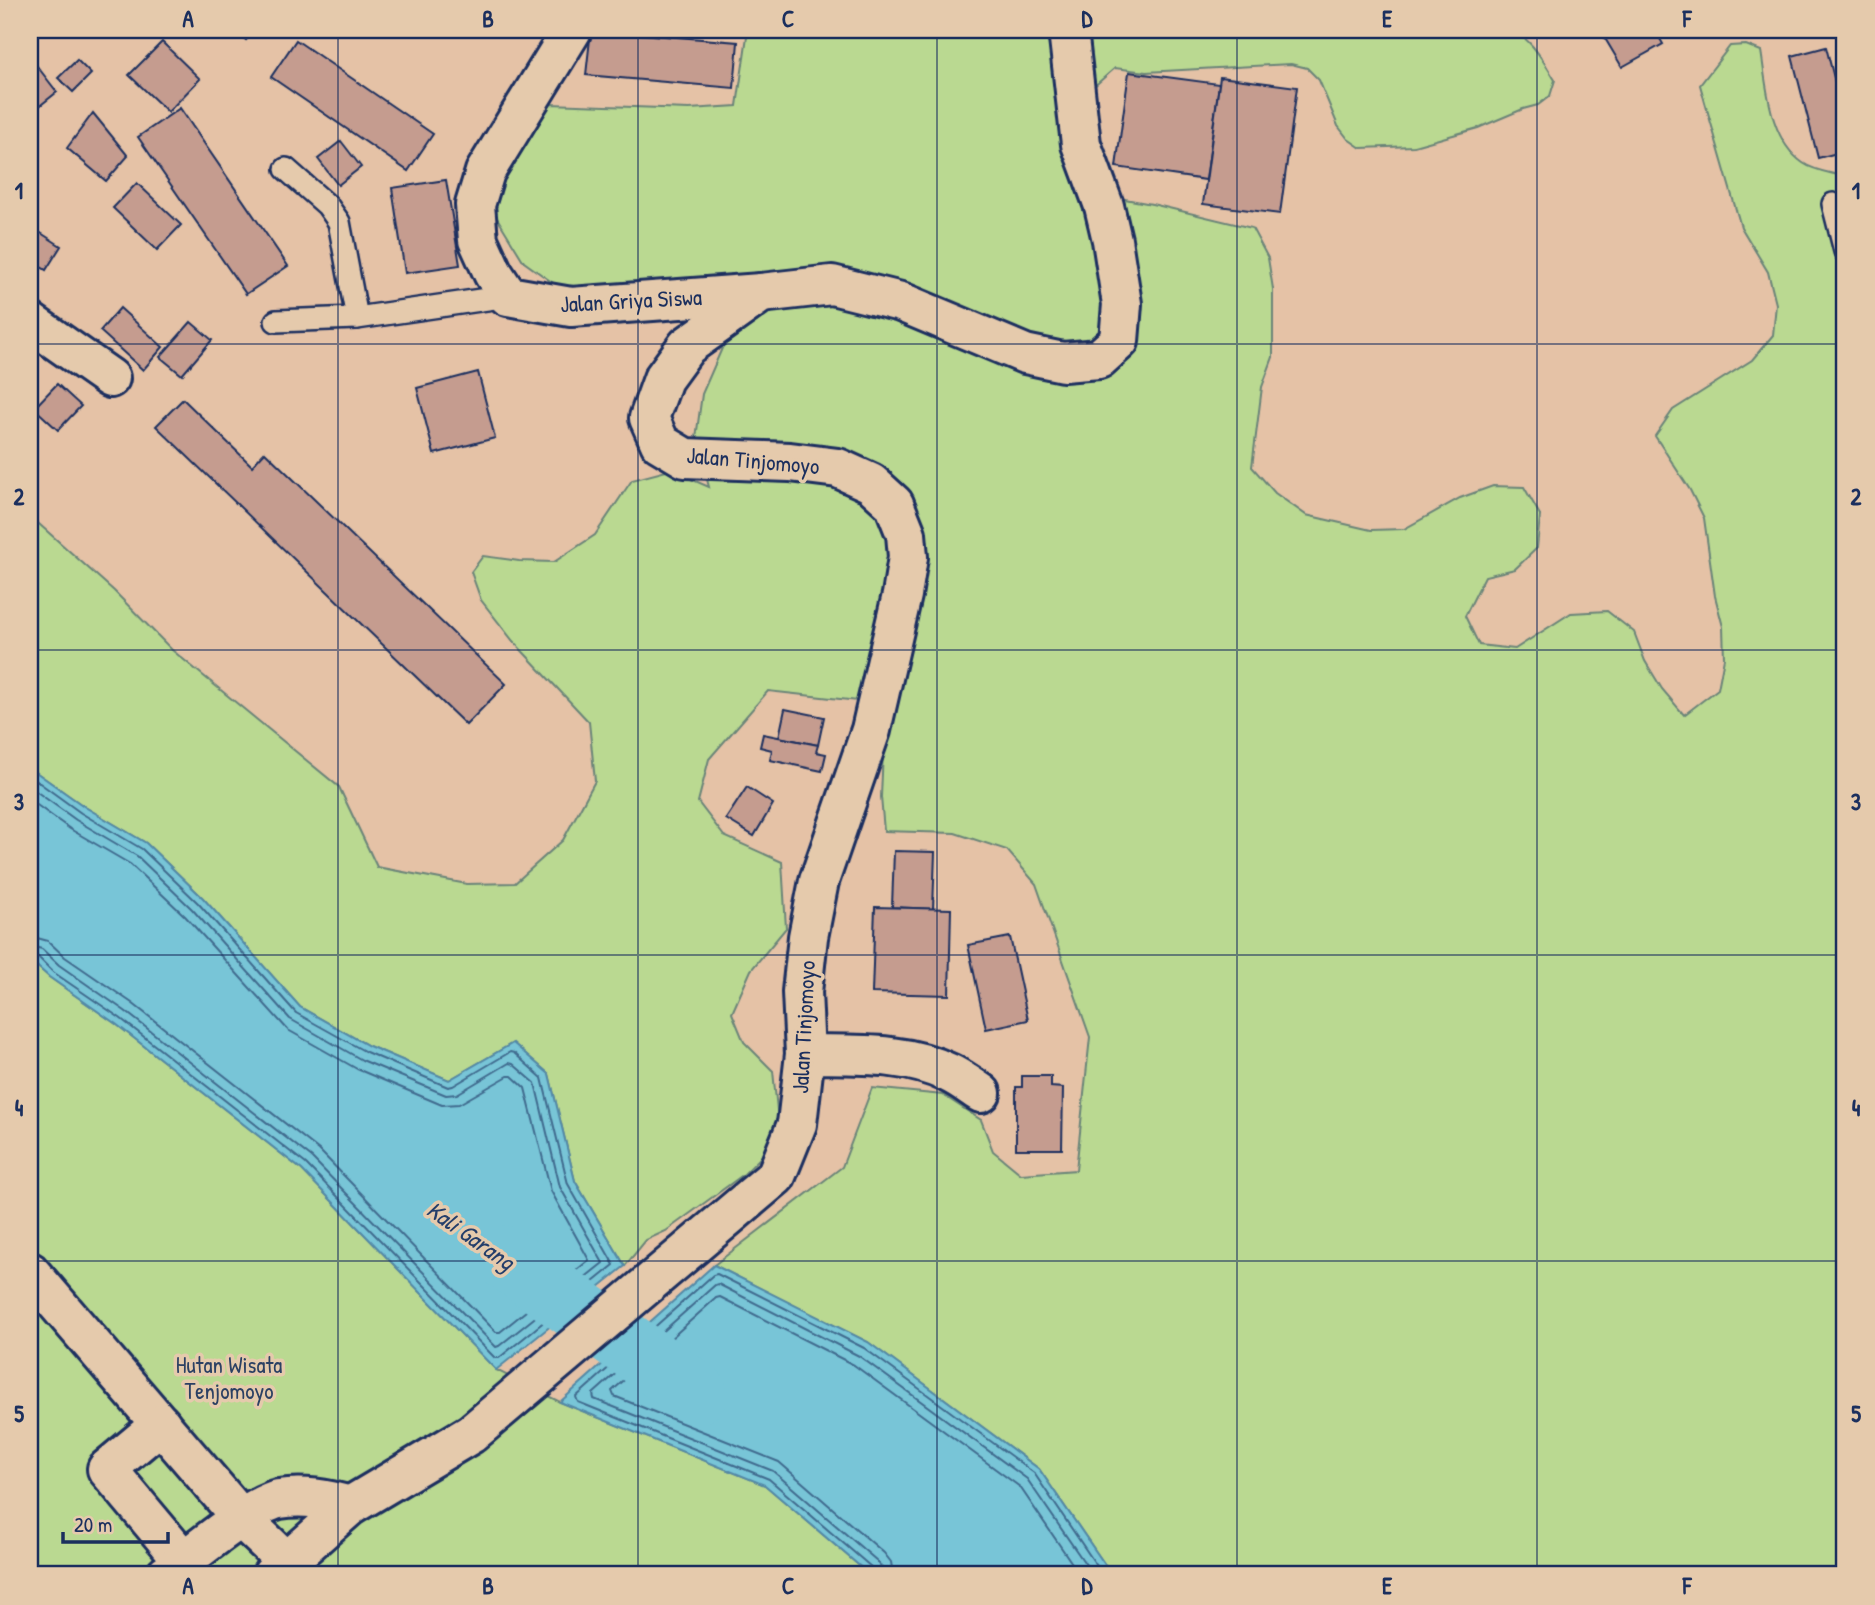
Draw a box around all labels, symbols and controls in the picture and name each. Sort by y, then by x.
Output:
text: A [182,3,194,34]
text: B [482,3,494,34]
text: C [782,3,794,34]
text: D [1082,3,1094,34]
text: E [1382,3,1393,34]
text: F [1682,3,1693,34]
text: 1 [15,175,23,206]
text: 1 [1852,175,1860,206]
street label: Jalan Griya Siswa [559,281,703,319]
street label: Jalan Tinjomoyo [685,439,821,481]
text: 2 [14,481,25,512]
text: 2 [1851,481,1862,512]
text: 3 [14,786,24,817]
text: 3 [1851,786,1861,817]
street label: Jalan Tinjomoyo [784,960,822,1094]
text: 4 [15,1092,24,1123]
text: 4 [1852,1092,1861,1123]
water label: Kali Garang [420,1193,522,1278]
park label: Hutan Wisata Tenjomoyo [176,1349,282,1406]
text: 5 [14,1398,24,1429]
text: 5 [1851,1398,1861,1429]
scale bar [63,1500,168,1544]
text: 20 m [74,1510,112,1539]
text: A [182,1570,194,1601]
text: B [482,1570,494,1601]
text: C [782,1570,794,1601]
text: D [1082,1570,1094,1601]
text: E [1382,1570,1393,1601]
text: F [1682,1570,1693,1601]

